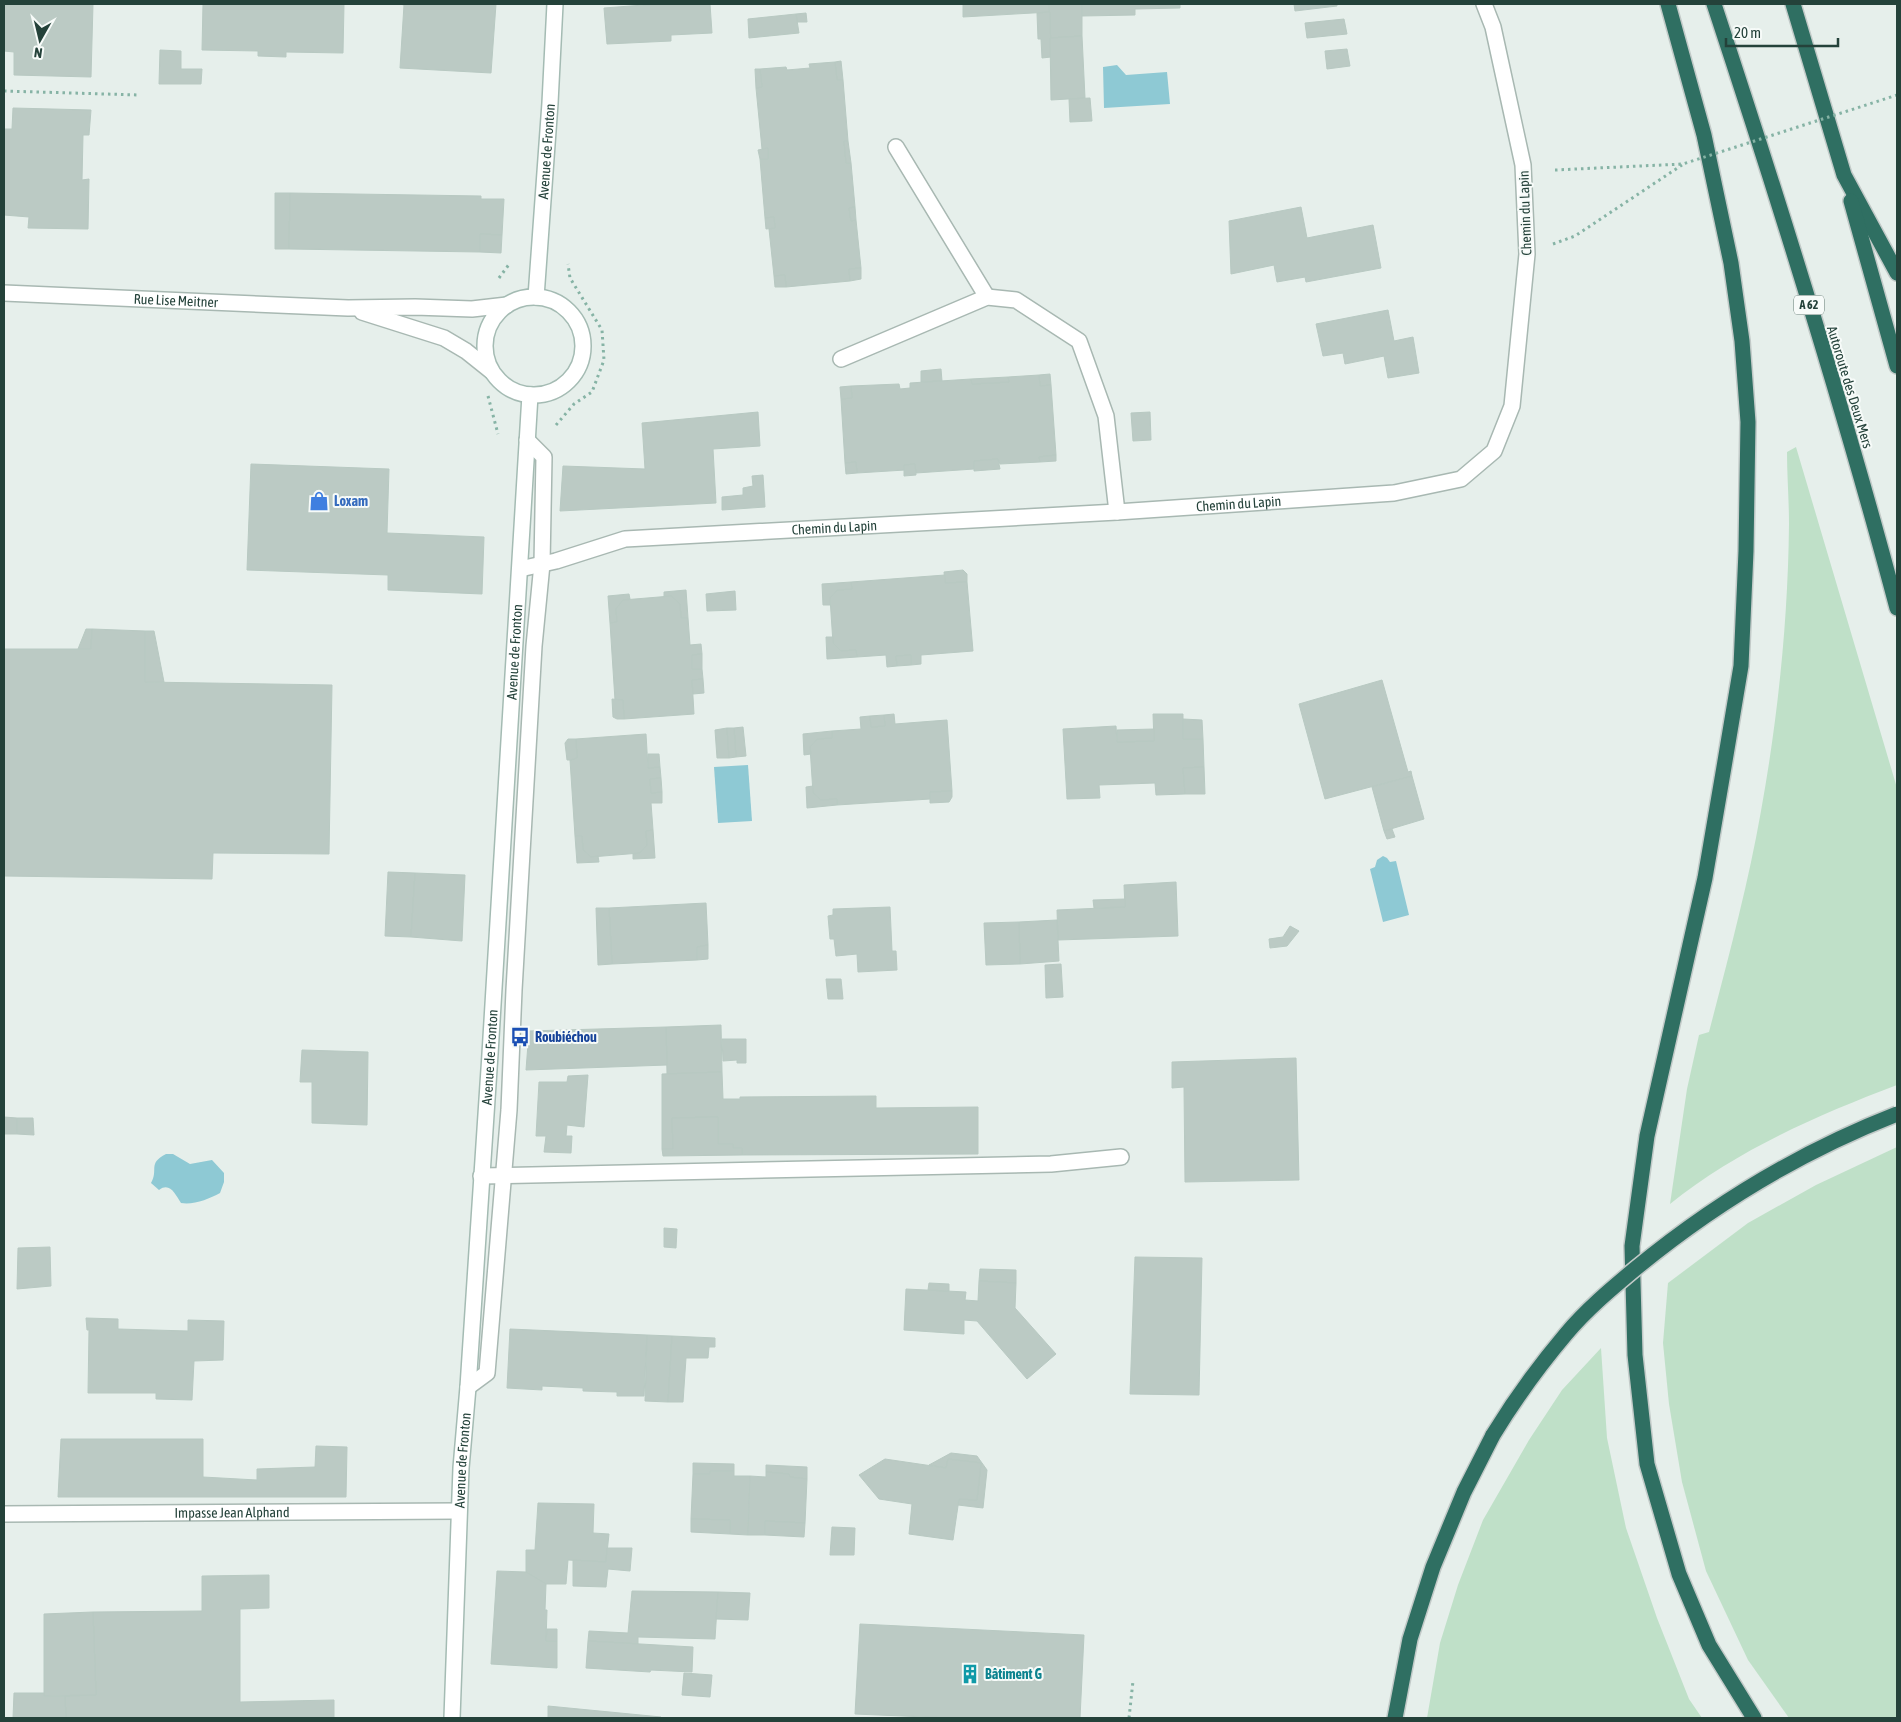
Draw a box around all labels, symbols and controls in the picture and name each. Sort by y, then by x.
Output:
north arrow [15,15,65,65]
scale bar [1726,15,1838,47]
text: 20 m [1734,24,1761,41]
text: N [33,44,43,61]
street label: Avenue de Fronton [535,103,558,200]
street label: Chemin du Lapin [1516,170,1534,256]
street label: Rue Lise Meitner [133,291,219,310]
road number: A 62 [1794,296,1824,314]
street label: Autoroute des Deux Mers [1824,324,1876,450]
shop icon: Loxam [308,490,330,512]
place label: Loxam [334,493,368,509]
street label: Chemin du Lapin [1195,493,1282,515]
street label: Chemin du Lapin [791,517,877,538]
street label: Avenue de Fronton [504,604,525,700]
street label: Avenue de Fronton [479,1009,501,1106]
bus stop icon: Roubiéchou [509,1026,531,1048]
place label: Roubiéchou [535,1029,597,1045]
street label: Avenue de Fronton [452,1412,474,1508]
street label: Impasse Jean Alphand [174,1504,290,1521]
building icon: Bâtiment G [959,1663,981,1685]
place label: Bâtiment G [985,1666,1043,1682]

